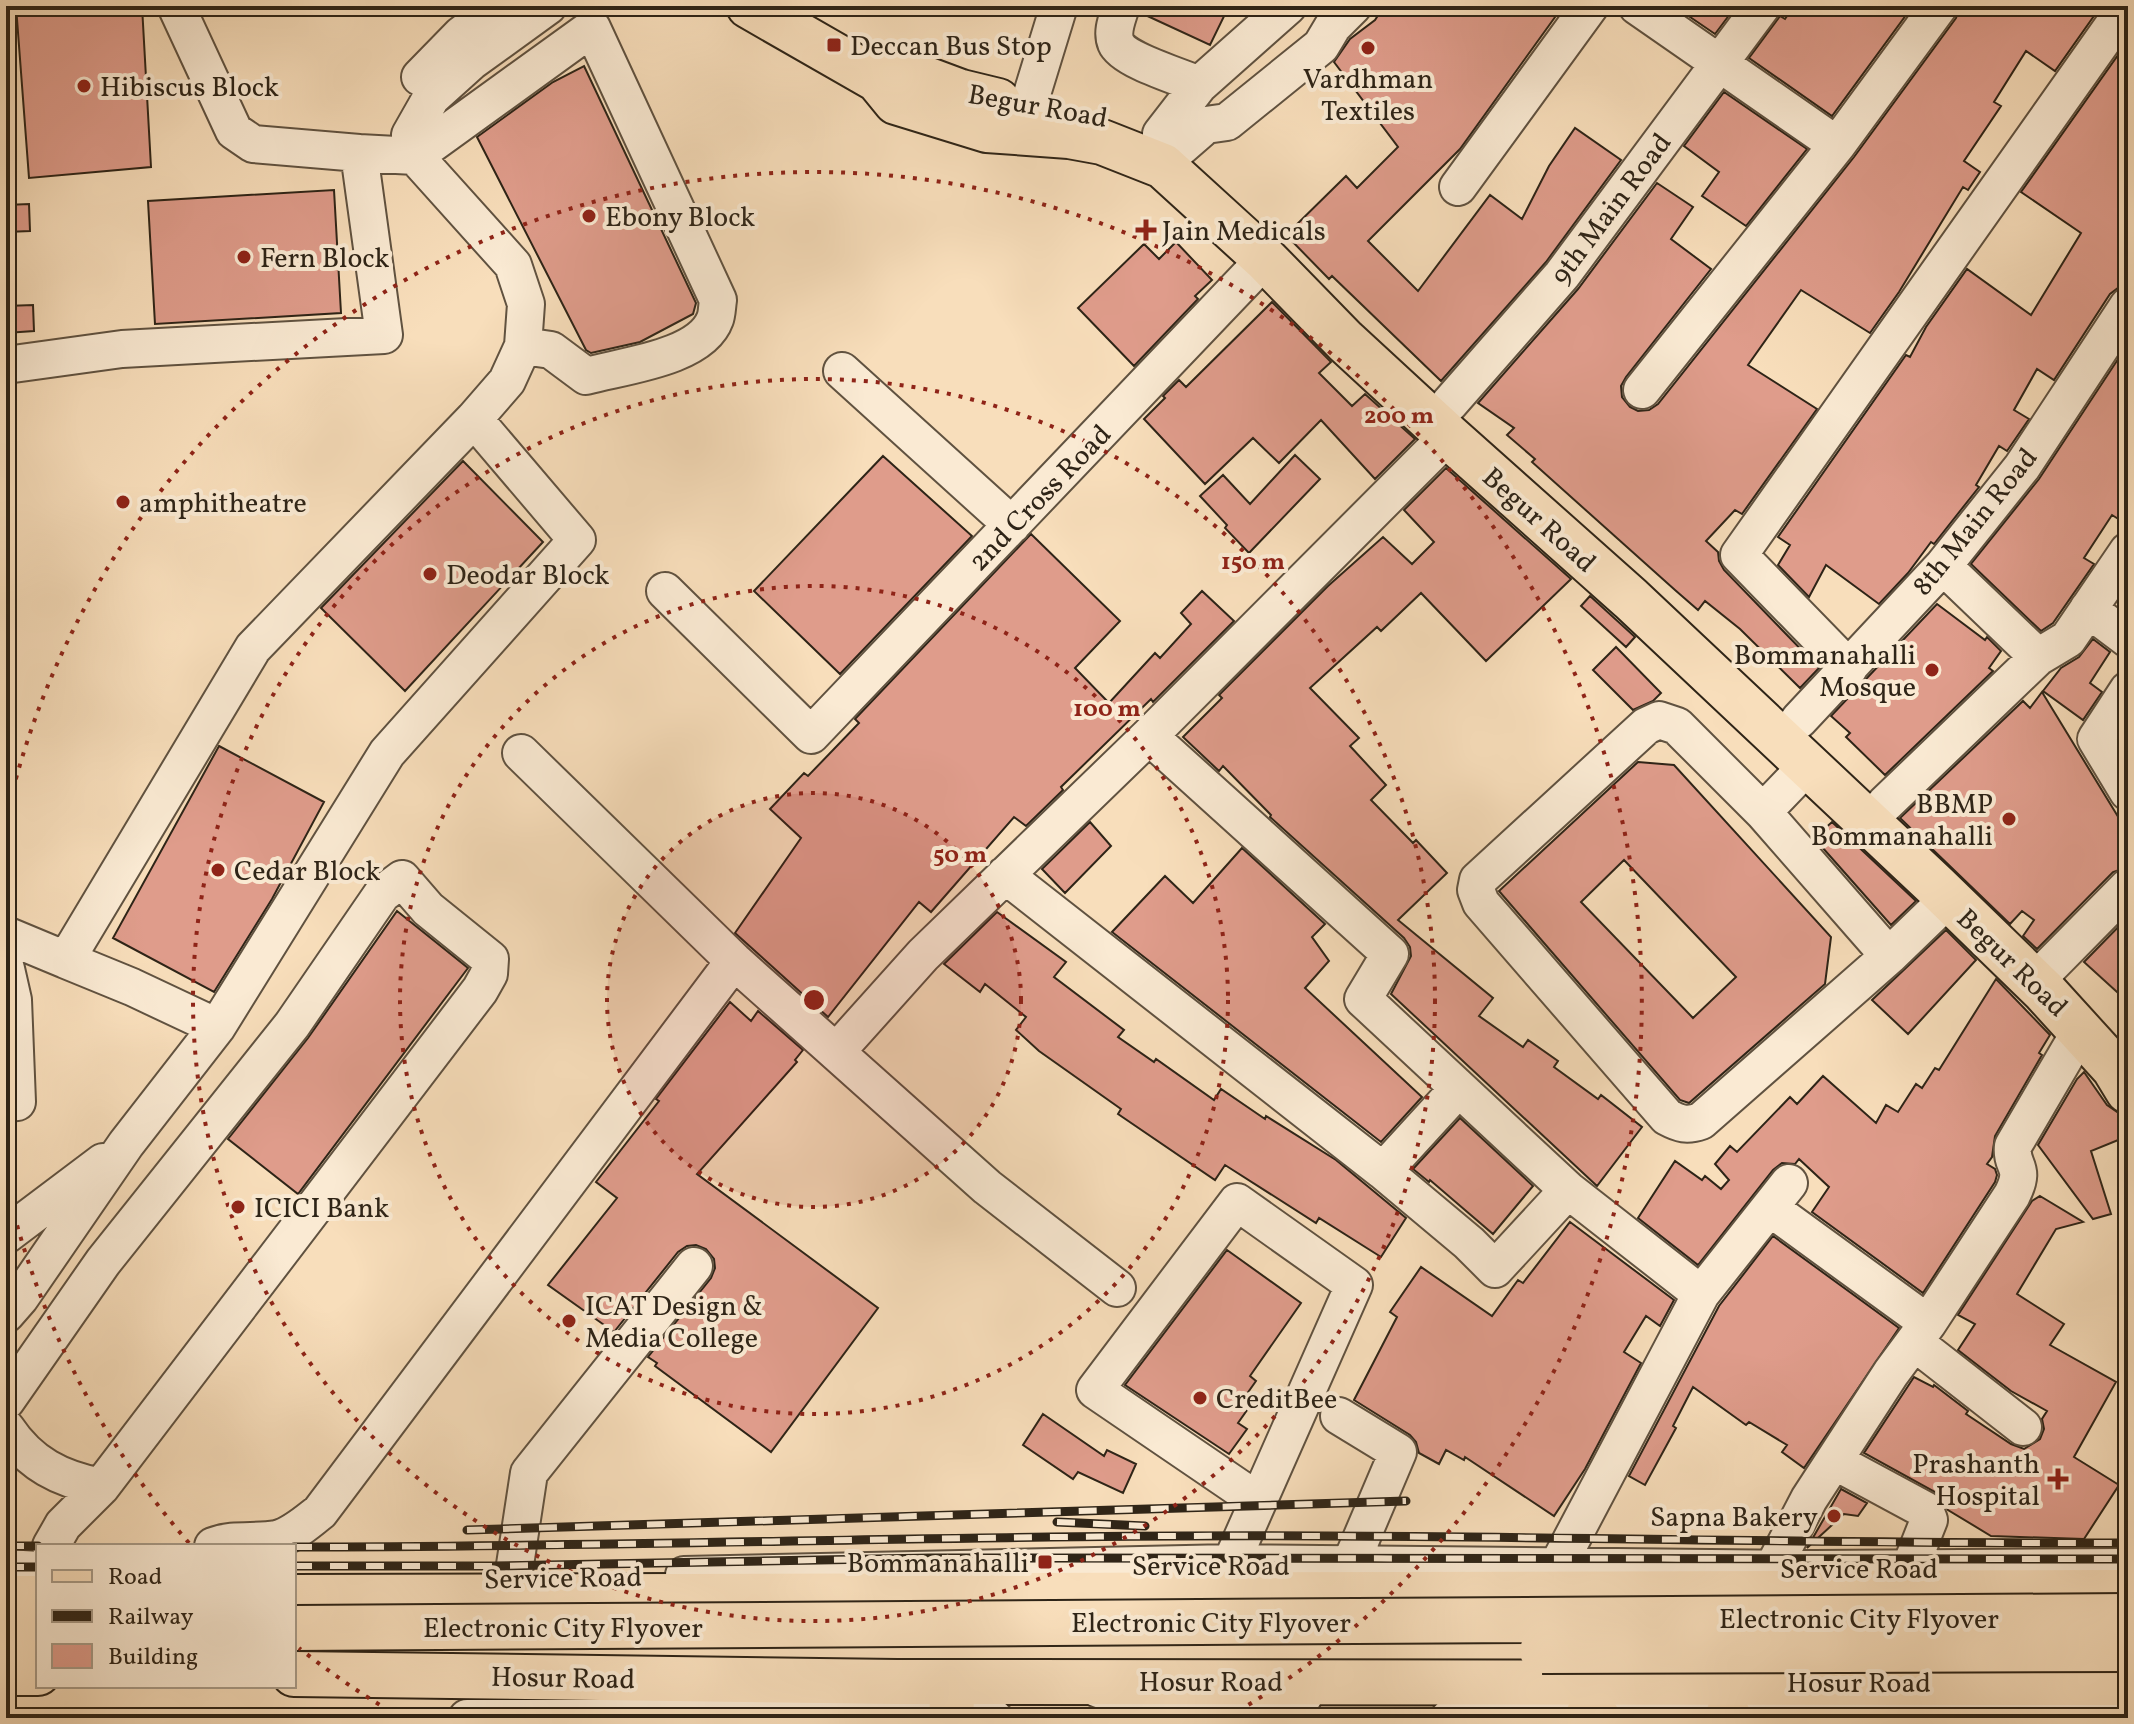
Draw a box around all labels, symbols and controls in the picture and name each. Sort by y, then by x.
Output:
place label: Deccan Bus Stop [850,28,1052,67]
marker: Deccan Bus Stop [825,36,843,54]
marker: Vardhman Textiles [1359,39,1377,57]
place label: Vardhman Textiles [1303,61,1433,132]
place label: Hibiscus Block [100,69,279,108]
street label: Begur Road [965,76,1111,139]
marker: Hibiscus Block [75,77,93,95]
street label: 9th Main Road [1542,126,1682,293]
place label: Ebony Block [605,199,755,238]
marker: Ebony Block [580,207,598,225]
place label: Jain Medicals [1162,213,1326,252]
marker: Jain Medicals [1137,221,1155,239]
place label: Fern Block [260,240,389,279]
marker: Fern Block [235,248,253,266]
text: 200 m [1364,400,1434,434]
street label: 2nd Cross Road [960,417,1121,581]
street label: 8th Main Road [1904,440,2048,605]
street label: Begur Road [1473,459,1604,583]
place label: amphitheatre [139,485,307,524]
marker: amphitheatre [114,493,132,511]
text: 150 m [1221,546,1285,580]
place label: Deodar Block [446,557,609,596]
marker: Deodar Block [421,565,439,583]
place label: Bommanahalli Mosque [1734,637,1916,708]
marker: Bommanahalli Mosque [1923,661,1941,679]
text: 100 m [1073,693,1141,727]
place label: BBMP Bommanahalli [1811,786,1993,857]
marker: BBMP Bommanahalli [2000,810,2018,828]
text: 50 m [933,839,987,873]
place label: Cedar Block [234,853,380,892]
marker: Cedar Block [209,861,227,879]
street label: Begur Road [1947,901,2076,1027]
centre of rings [800,986,828,1014]
place label: ICICI Bank [254,1190,389,1229]
marker: ICICI Bank [229,1198,247,1216]
place label: ICAT Design & Media College [585,1288,763,1359]
marker: ICAT Design & Media College [560,1312,578,1330]
place label: CreditBee [1216,1381,1337,1420]
marker: CreditBee [1191,1389,1209,1407]
place label: Prashanth Hospital [1912,1446,2040,1517]
marker: Prashanth Hospital [2047,1468,2069,1490]
place label: Sapna Bakery [1650,1499,1818,1538]
marker: Sapna Bakery [1825,1507,1843,1525]
legend [36,1544,296,1688]
place label: Bommanahalli [847,1545,1029,1584]
street label: Service Road [1132,1548,1290,1587]
street label: Service Road [1780,1551,1938,1590]
marker: Bommanahalli [1036,1553,1054,1571]
street label: Service Road [484,1559,643,1600]
text: Road [108,1561,162,1595]
text: Railway [108,1601,194,1635]
street label: Electronic City Flyover [1719,1601,1999,1640]
street label: Electronic City Flyover [1071,1605,1351,1644]
street label: Electronic City Flyover [423,1610,703,1649]
text: Building [108,1641,198,1675]
street label: Hosur Road [490,1659,635,1700]
street label: Hosur Road [1139,1664,1283,1703]
street label: Hosur Road [1787,1665,1931,1704]

